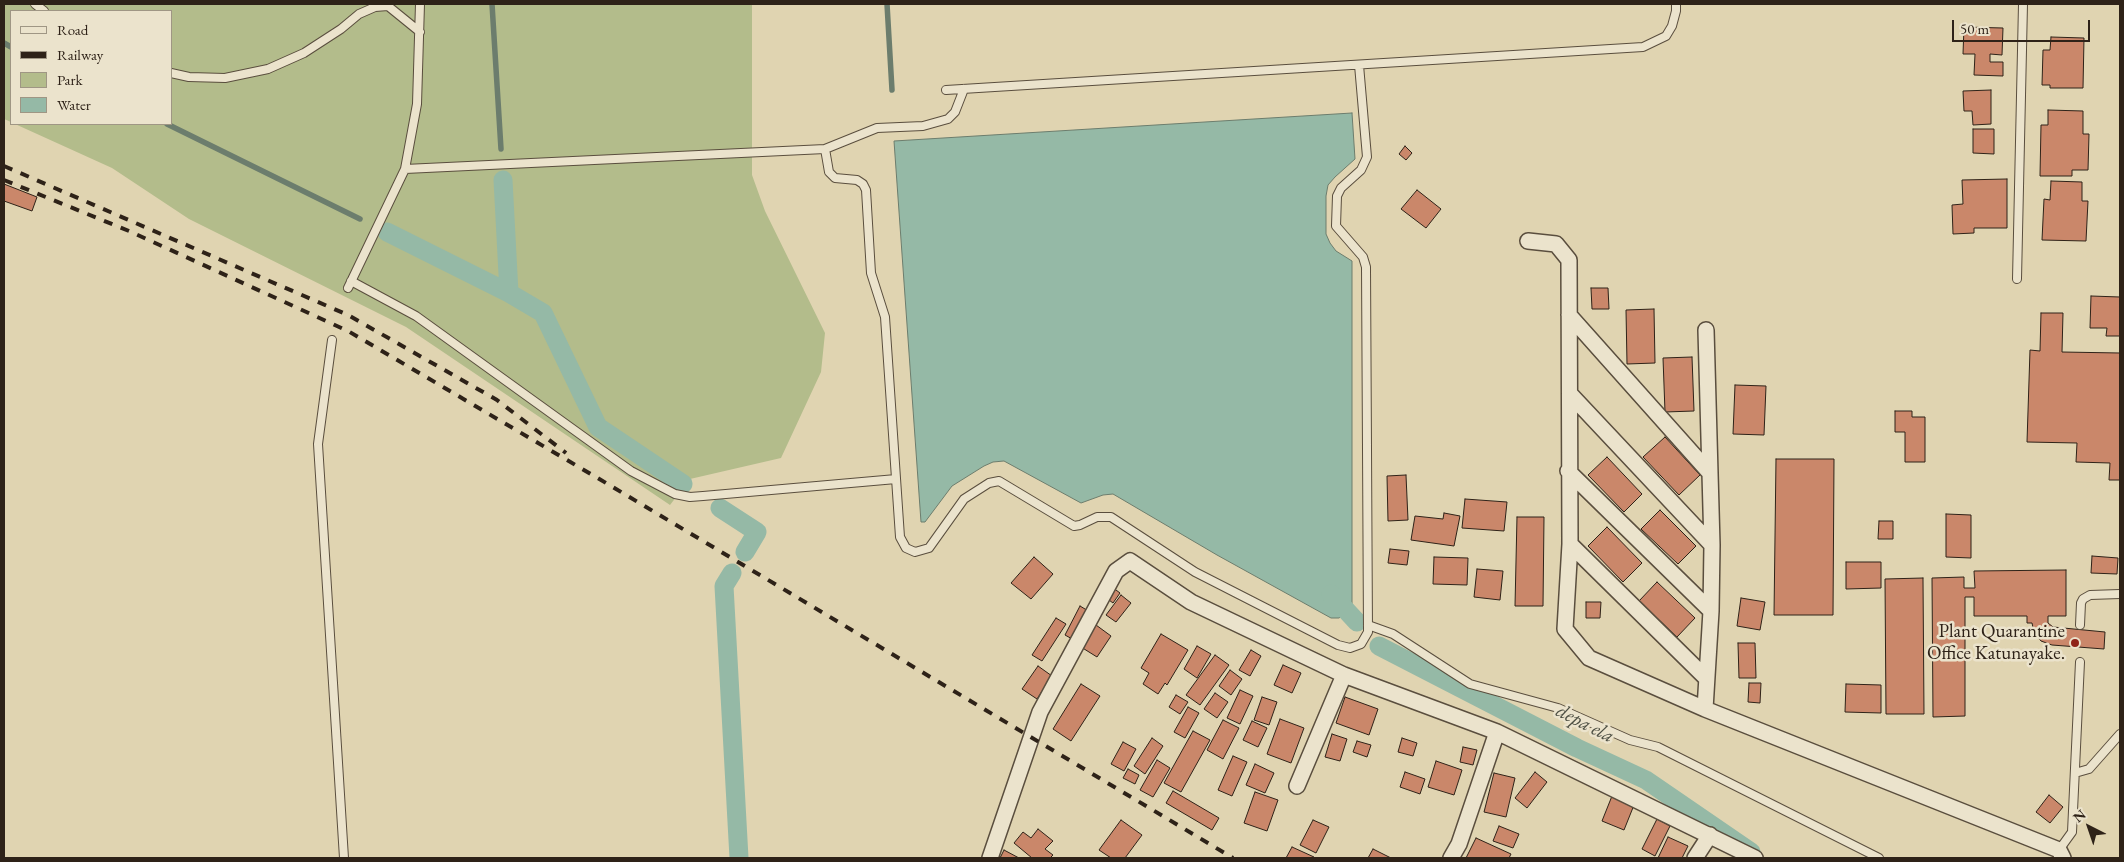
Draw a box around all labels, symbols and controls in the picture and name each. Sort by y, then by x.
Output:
legend [10,10,172,125]
scale bar [1954,10,2092,42]
text: 50 m [1960,19,1989,38]
text: Road [57,20,88,39]
text: Railway [57,45,103,64]
text: Park [57,70,83,89]
text: Water [57,95,91,114]
place label: Plant Quarantine Office Katunayake. [1927,621,2065,665]
marker: Plant Quarantine Office Katunayake. [2069,637,2081,649]
water label: depa ela [1552,699,1618,749]
north arrow [2064,802,2114,852]
text: N [2069,805,2089,826]

